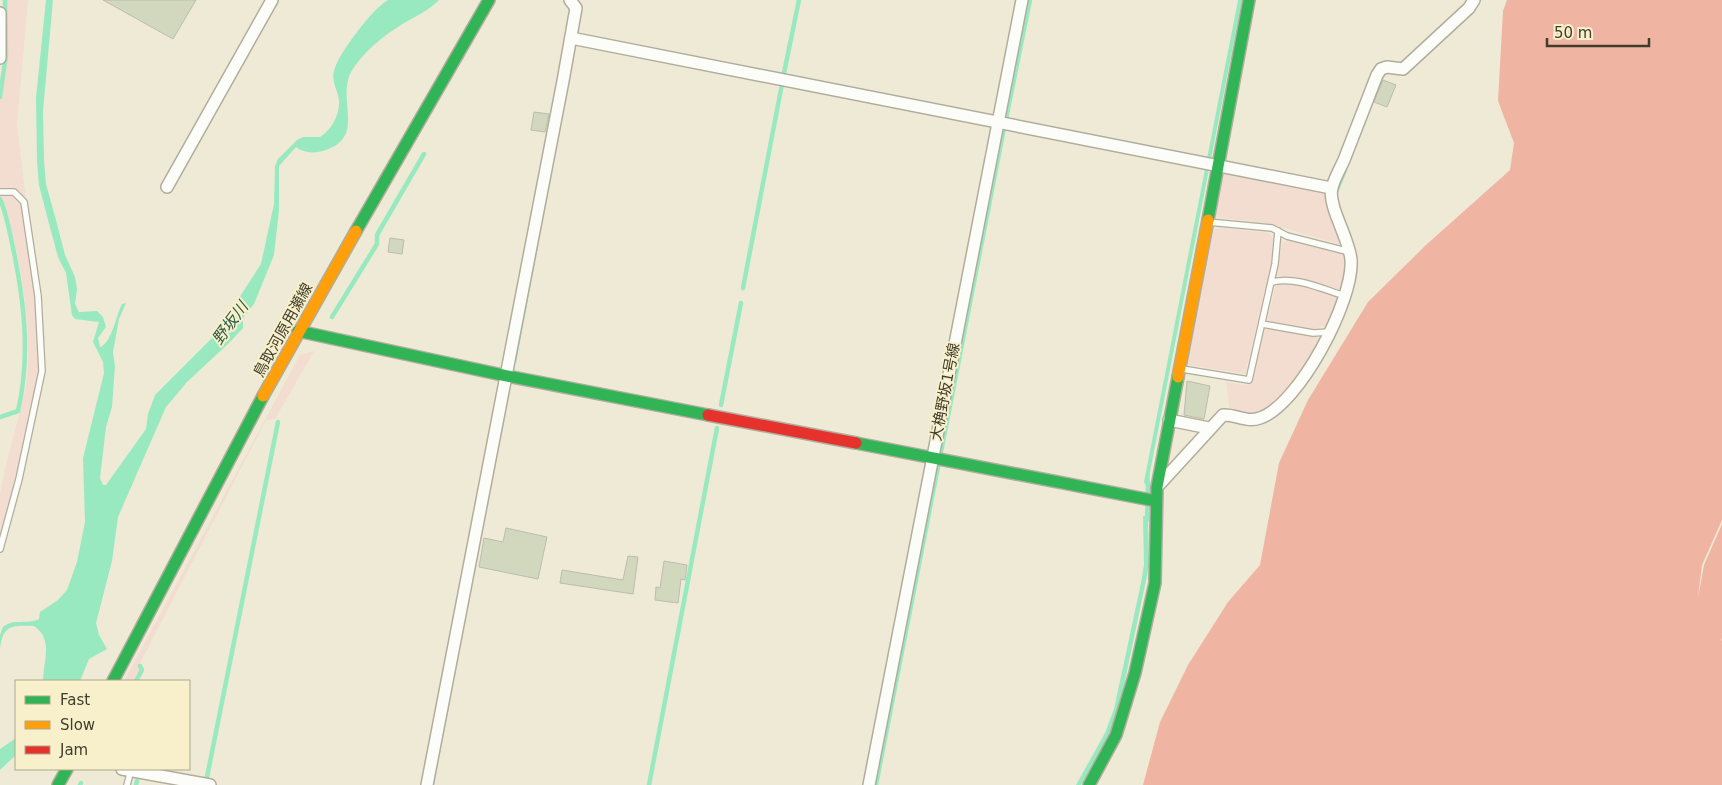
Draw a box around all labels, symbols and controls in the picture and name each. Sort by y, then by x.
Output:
scale bar [1547,15,1650,47]
text: 50 m [1554,24,1592,42]
street label: 鳥取河原用瀬線 [250,280,316,380]
water label: 野坂川 [208,296,253,348]
street label: 大桷野坂1号線 [927,341,963,443]
legend [15,680,190,770]
text: Fast [60,691,90,709]
text: Slow [60,716,95,734]
text: Jam [59,741,88,759]

